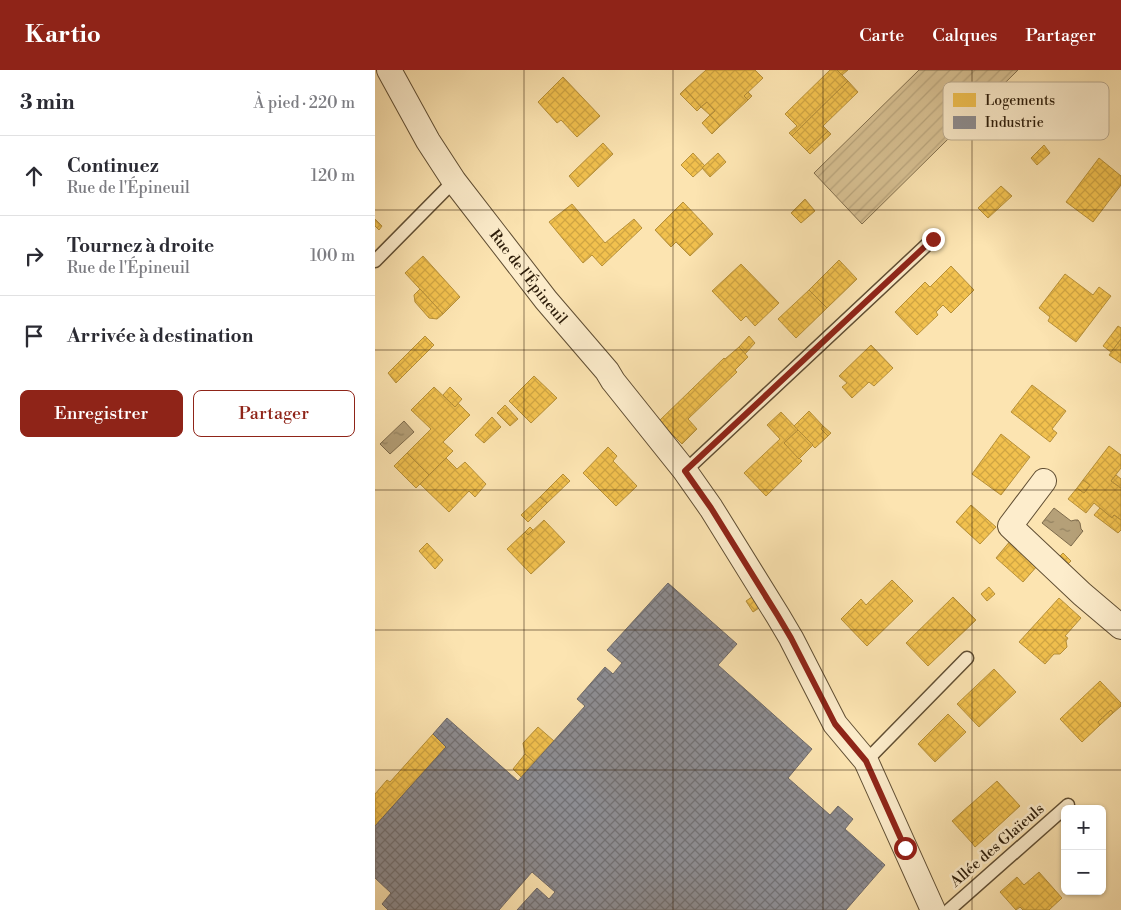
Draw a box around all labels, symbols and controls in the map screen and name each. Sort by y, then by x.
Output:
text: Kartio [25,20,101,50]
text: Carte [859,24,904,47]
text: Calques [932,24,997,47]
text: Partager [1025,24,1096,47]
legend [943,82,1109,140]
text: 3 min [20,90,75,116]
text: Logements [985,92,1055,110]
text: À pied · 220 m [254,93,355,113]
text: Industrie [985,114,1044,132]
text: Continuez [67,154,159,178]
icon: ahead [20,162,48,190]
text: 120 m [311,166,355,186]
text: Rue de l'Épineuil [67,178,190,198]
street label: Rue de l'Épineuil [485,226,572,329]
route end [922,228,945,251]
text: Tournez à droite [67,234,214,258]
icon: right [20,242,48,270]
text: 100 m [310,246,355,266]
text: Rue de l'Épineuil [67,258,190,278]
icon: arrive [20,322,48,350]
text: Arrivée à destination [67,324,253,348]
button: Enregistrer [20,390,183,437]
button: Partager [193,390,355,437]
street label: Allée des Glaïeuls [946,799,1048,892]
map controls [1061,805,1106,895]
button: + [1061,805,1106,850]
route start [894,837,917,860]
button: − [1061,850,1106,895]

